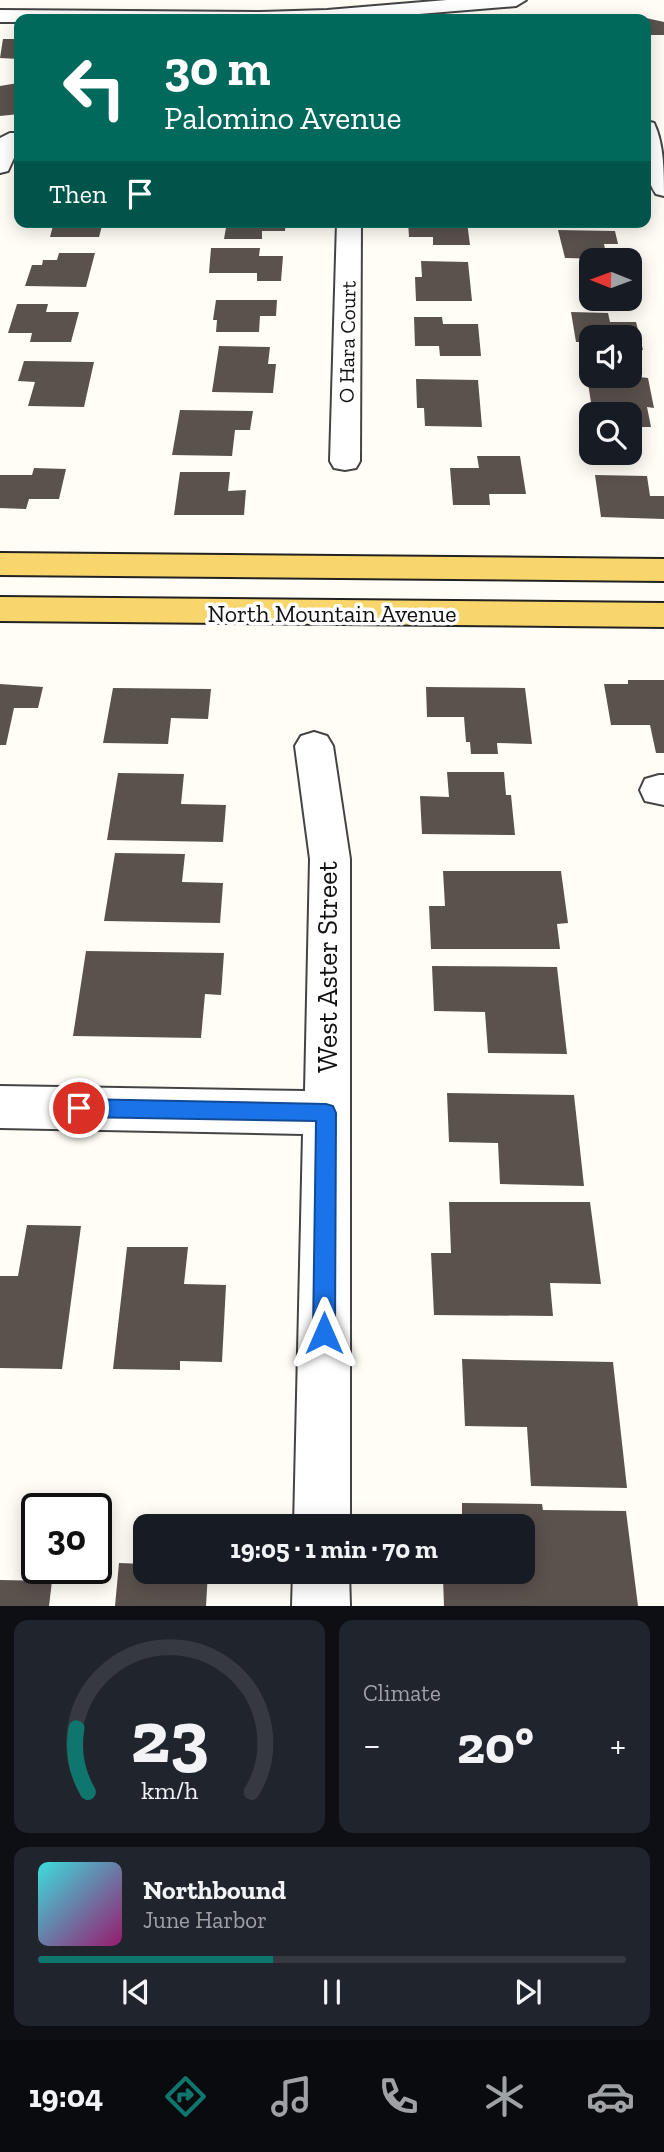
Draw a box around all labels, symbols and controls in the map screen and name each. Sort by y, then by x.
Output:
text: 30 m [164,39,270,98]
icon: left [49,42,140,133]
text: Palomino Avenue [164,99,402,137]
icon: arrive [121,175,159,213]
text: Then [49,178,107,210]
north arrow [579,248,642,312]
map controls [579,248,642,465]
street label: O Hara Court [333,280,361,403]
button: sound [579,325,642,388]
button: search [579,402,642,465]
street label: North Mountain Avenue [208,599,457,628]
street label: West Aster Street [311,861,344,1073]
pin [49,1078,109,1138]
icon: arrive [60,1089,98,1127]
position arrow [287,1296,361,1370]
speed limit sign: 30 [21,1493,112,1584]
text: 19:05 · 1 min · 70 m [230,1533,438,1565]
text: Climate [363,1679,441,1707]
text: 23 [131,1694,208,1782]
text: 20° [457,1714,534,1776]
text: − [363,1722,381,1768]
text: + [610,1722,626,1768]
text: km/h [141,1775,198,1805]
text: Northbound [143,1874,286,1906]
text: June Harbor [143,1906,267,1934]
icon: previous [117,1973,155,2011]
icon: pause [313,1973,351,2011]
icon: next [509,1973,547,2011]
icon: directions [161,2072,210,2121]
icon: music [267,2072,316,2121]
icon: phone [374,2072,423,2121]
icon: climate [480,2072,529,2121]
icon: car [586,2072,635,2121]
text: 19:04 [29,2077,103,2115]

